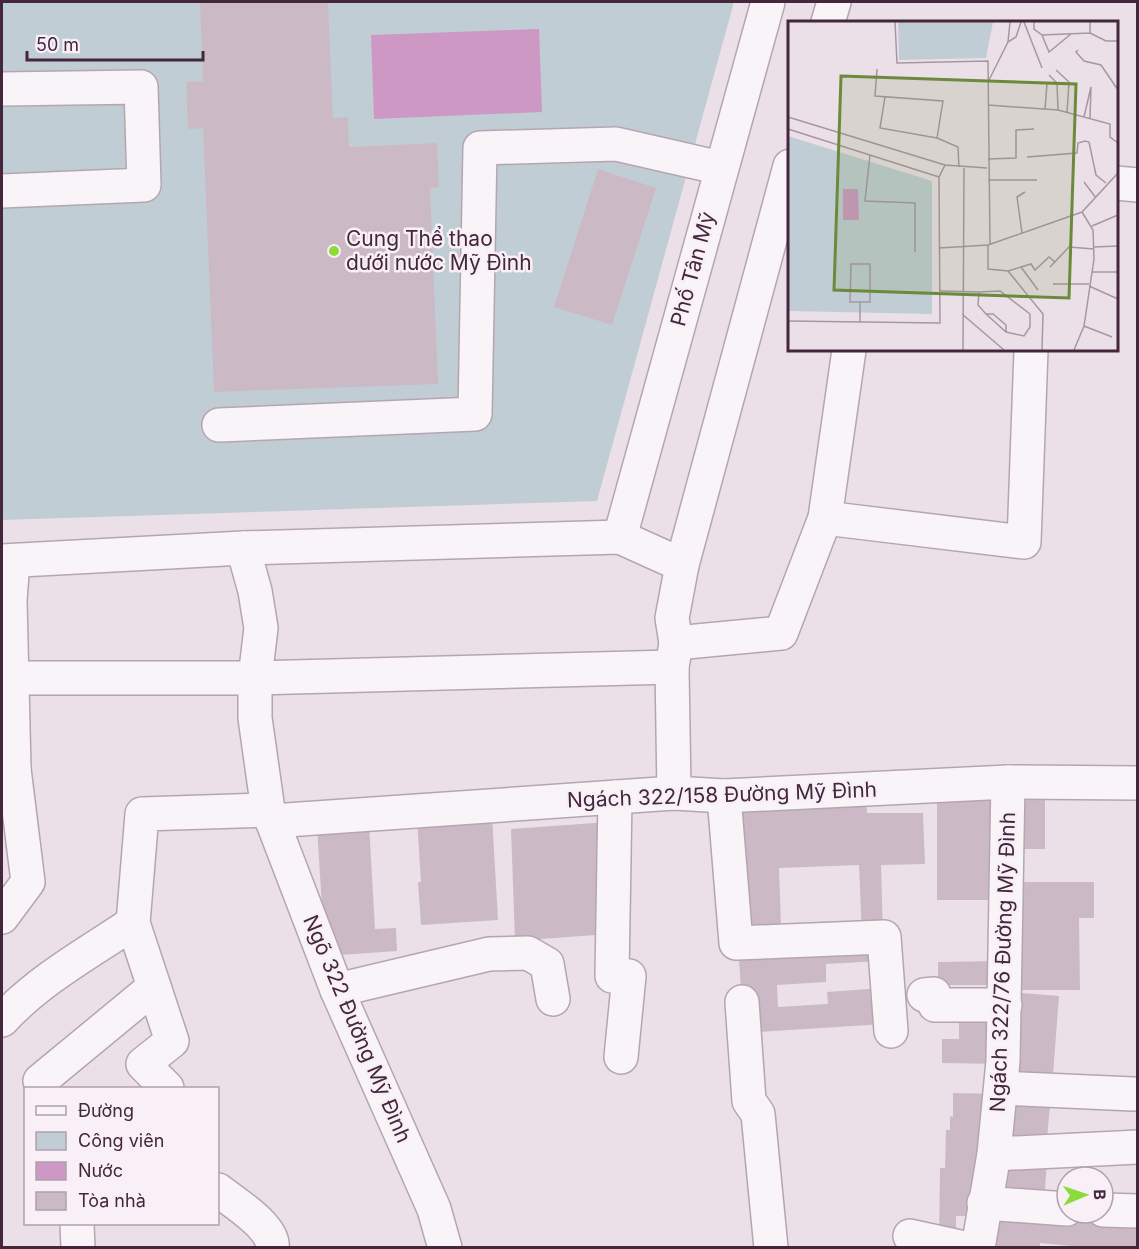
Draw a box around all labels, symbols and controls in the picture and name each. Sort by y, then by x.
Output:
inset map [788,21,1118,351]
scale bar [27,24,202,62]
text: 50 m [36,34,79,55]
street label: Phố Tân Mỹ [665,209,720,329]
place label: Cung Thể thao dưới nước Mỹ Đình [346,226,532,275]
marker: Cung Thể thao dưới nước Mỹ Đình [327,244,341,258]
street label: Ngách 322/158 Đường Mỹ Đình [567,777,877,812]
street label: Ngách 322/76 Đường Mỹ Đình [985,811,1020,1113]
street label: Ngõ 322 Đường Mỹ Đình [298,911,417,1146]
legend [24,1087,219,1225]
text: Đường [78,1100,134,1121]
text: Công viên [78,1130,164,1151]
text: Nước [78,1160,123,1181]
north arrow [1055,1165,1115,1225]
text: B [1090,1189,1110,1200]
text: Tòa nhà [78,1190,146,1211]

